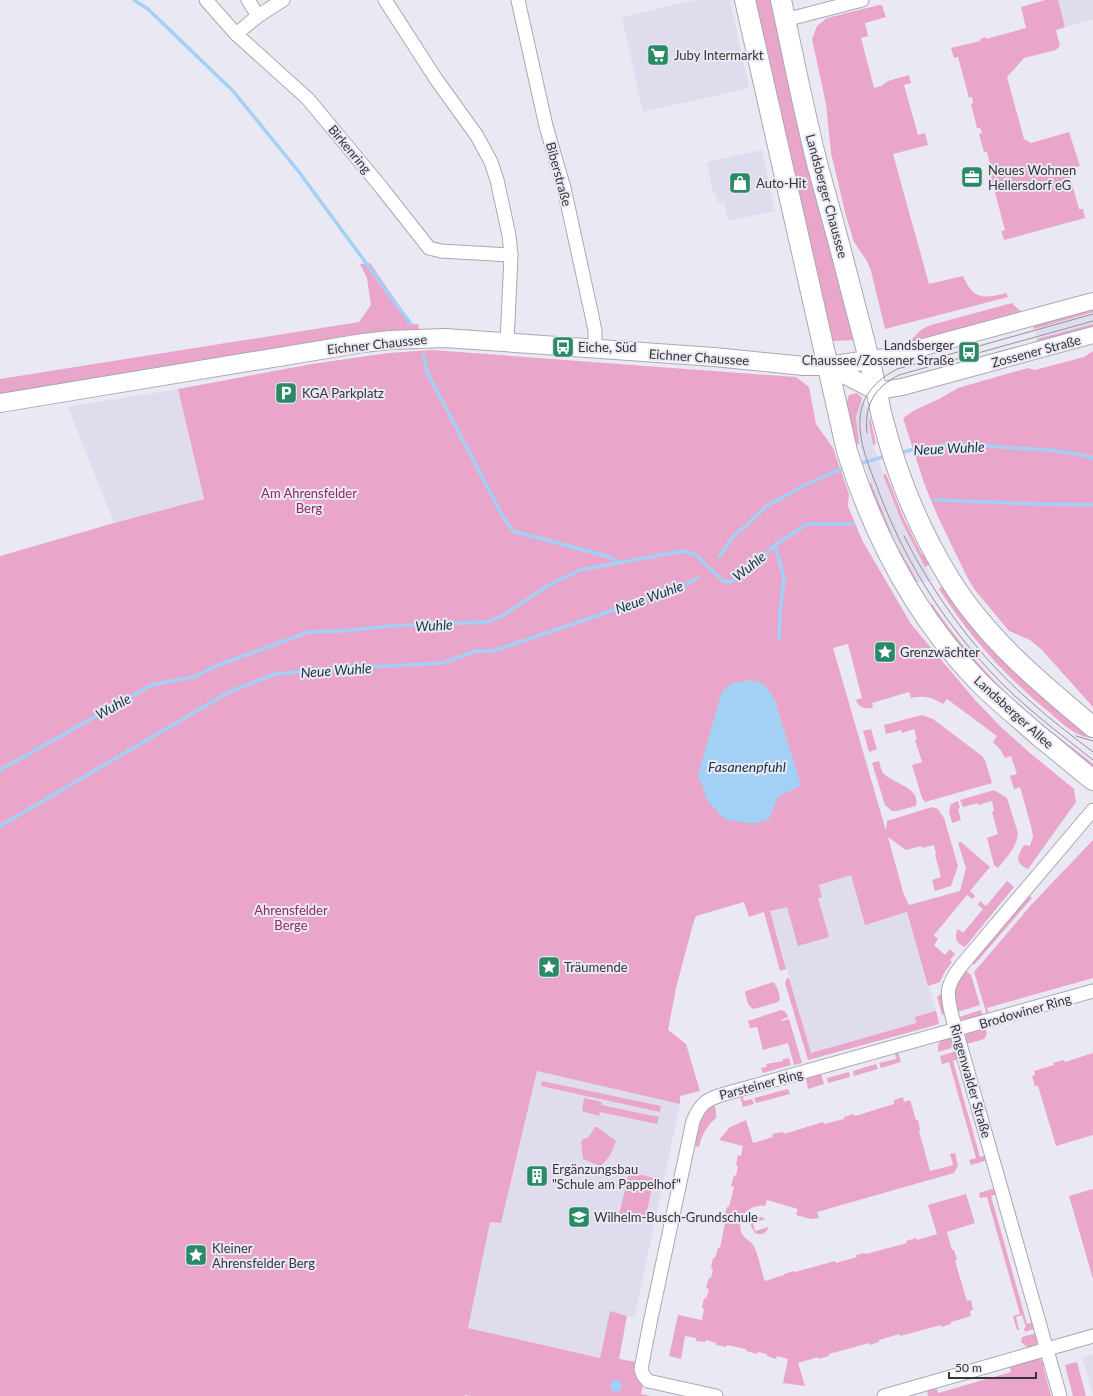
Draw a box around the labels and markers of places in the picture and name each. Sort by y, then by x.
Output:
supermarket icon: Juby Intermarkt [645,42,671,68]
place label: Juby Intermarkt [674,47,764,63]
place label: Neues Wohnen Hellersdorf eG [988,162,1076,193]
office icon: Neues Wohnen Hellersdorf eG [959,164,985,190]
shop icon: Auto-Hit [727,170,753,196]
place label: Auto-Hit [756,175,807,191]
bus stop icon: Eiche, Süd [550,334,576,360]
place label: Landsberger Chaussee/Zossener Straße [802,337,954,368]
place label: Eiche, Süd [578,339,637,355]
bus stop icon: Landsberger Chaussee/Zossener Straße [956,339,982,365]
parking icon: KGA Parkplatz [273,380,299,406]
place label: KGA Parkplatz [302,385,384,401]
place icon: Grenzwächter [872,639,898,665]
place label: Grenzwächter [900,644,980,660]
place icon: Träumende [536,954,562,980]
place label: Träumende [564,959,628,975]
place label: Ergänzungsbau "Schule am Pappelhof" [552,1161,681,1192]
building icon: Ergänzungsbau "Schule am Pappelhof" [524,1163,550,1189]
school or university icon: Wilhelm-Busch-Grundschule [566,1204,592,1230]
place label: Wilhelm-Busch-Grundschule [594,1209,758,1225]
place label: Kleiner Ahrensfelder Berg [212,1240,315,1271]
place icon: Kleiner Ahrensfelder Berg [183,1242,209,1268]

